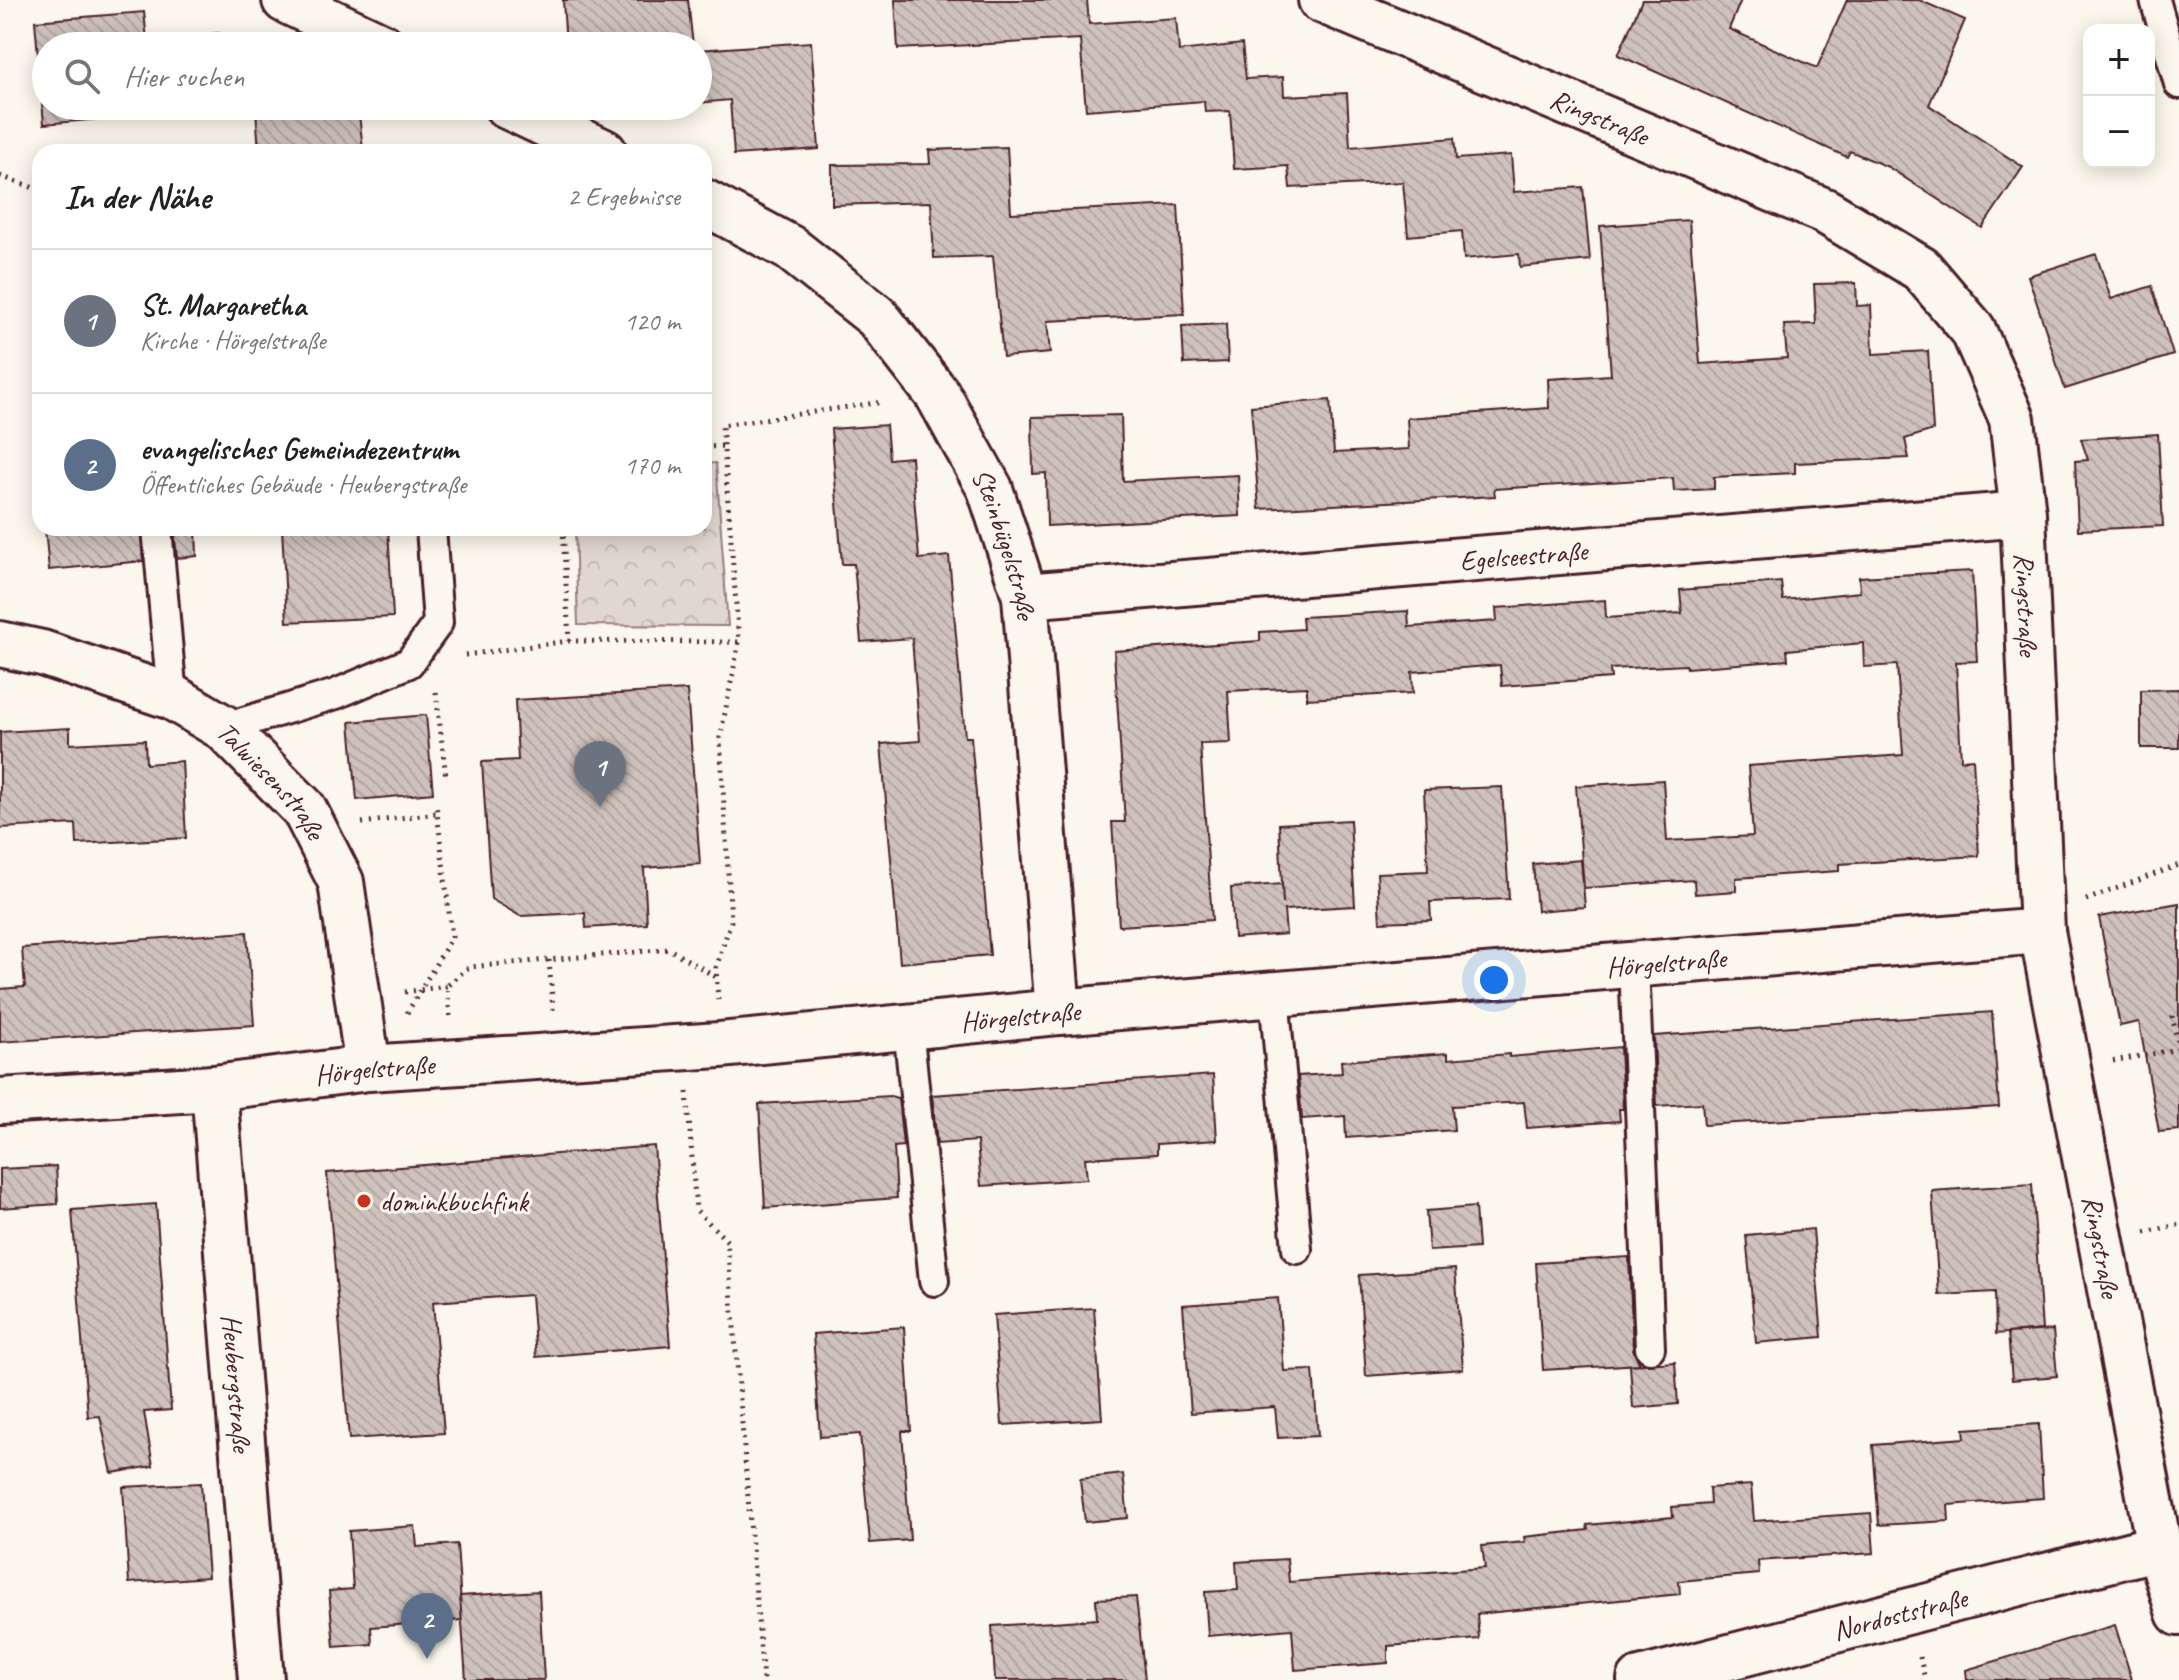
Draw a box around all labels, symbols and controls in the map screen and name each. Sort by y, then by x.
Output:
map controls [2083,24,2155,168]
button: + [2083,24,2155,96]
search box [32,32,712,120]
icon: search [60,54,104,98]
text: Hier suchen [124,57,244,95]
street label: Ringstraße [1545,81,1656,154]
button: − [2083,96,2155,168]
text: In der Nähe [64,175,210,218]
text: 2 Ergebnisse [567,180,680,213]
text: St. Margaretha [140,286,306,324]
text: 1 [84,305,96,338]
text: 120 m [624,305,680,338]
text: Kirche · Hörgelstraße [140,324,326,357]
text: evangelisches Gemeindezentrum [140,430,458,468]
text: 2 [84,449,96,482]
text: 170 m [624,449,680,482]
street label: Steinbügelstraße [964,462,1044,622]
text: Öffentliches Gebäude · Heubergstraße [140,468,466,501]
street label: Egelseestraße [1458,533,1590,578]
street label: Ringstraße [2007,552,2047,659]
street label: Talwiesenstraße [209,714,334,847]
pin: 1 [574,741,626,807]
street label: Hörgelstraße [1605,940,1729,985]
your location [1474,960,1514,1000]
street label: Hörgelstraße [959,993,1083,1039]
street label: Hörgelstraße [313,1047,437,1093]
place label: dominkbuchfink [380,1184,530,1219]
marker: dominkbuchfink [355,1192,373,1210]
street label: Ringstraße [2075,1193,2129,1302]
street label: Heubergstraße [214,1313,260,1455]
street label: Nordoststraße [1829,1580,1972,1648]
pin: 2 [401,1593,453,1659]

